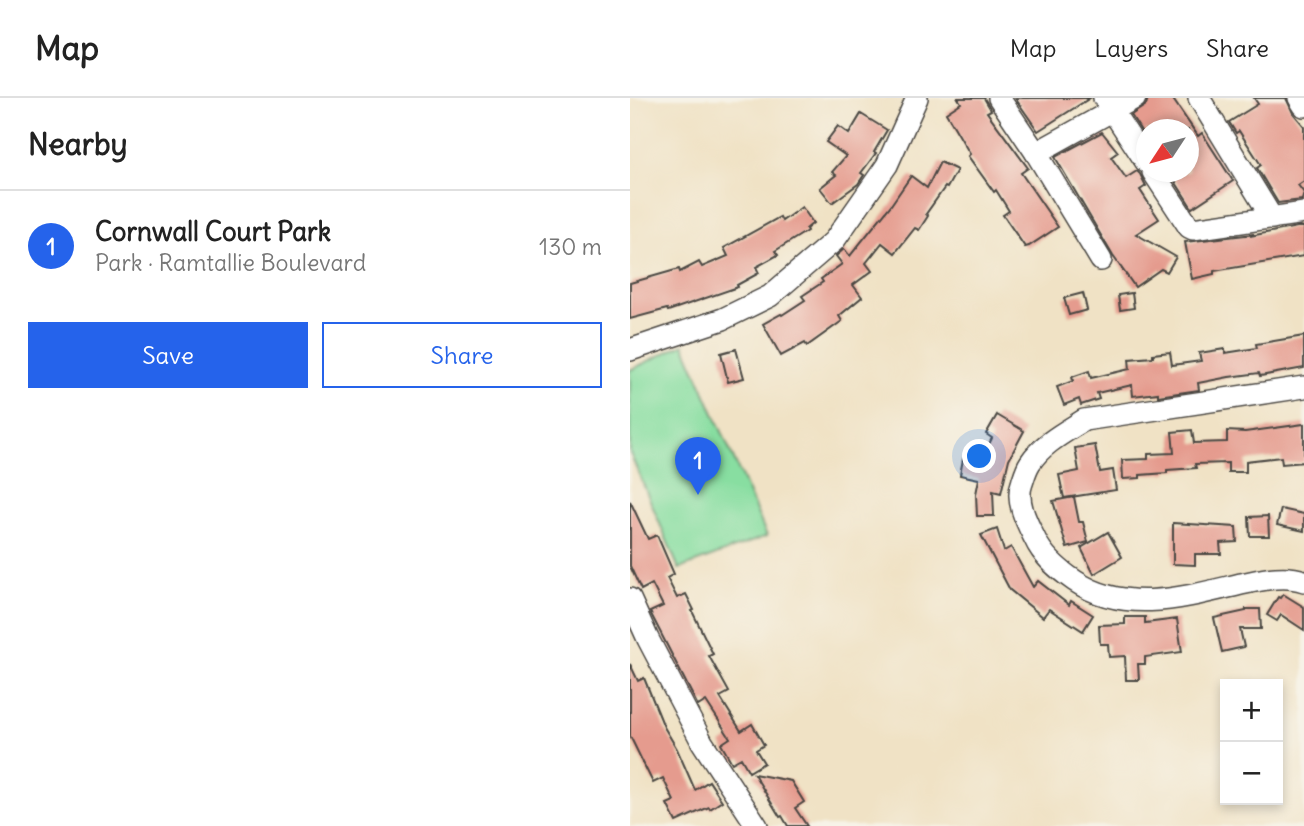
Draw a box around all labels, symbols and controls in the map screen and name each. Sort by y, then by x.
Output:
text: Map [35,27,99,69]
text: Map [1010,33,1056,63]
text: Layers [1094,33,1168,63]
text: Share [1206,33,1269,63]
north arrow [1136,119,1199,182]
text: Nearby [28,125,128,163]
text: Cornwall Court Park [95,215,331,248]
text: 1 [46,232,56,261]
text: 130 m [539,232,602,261]
text: Park · Ramtallie Boulevard [95,248,366,277]
button: Save [28,322,308,388]
button: Share [322,322,602,388]
pin: 1 [675,437,721,495]
your location [962,439,996,473]
map controls [1220,679,1283,805]
button: + [1220,679,1283,742]
button: − [1220,742,1283,805]

